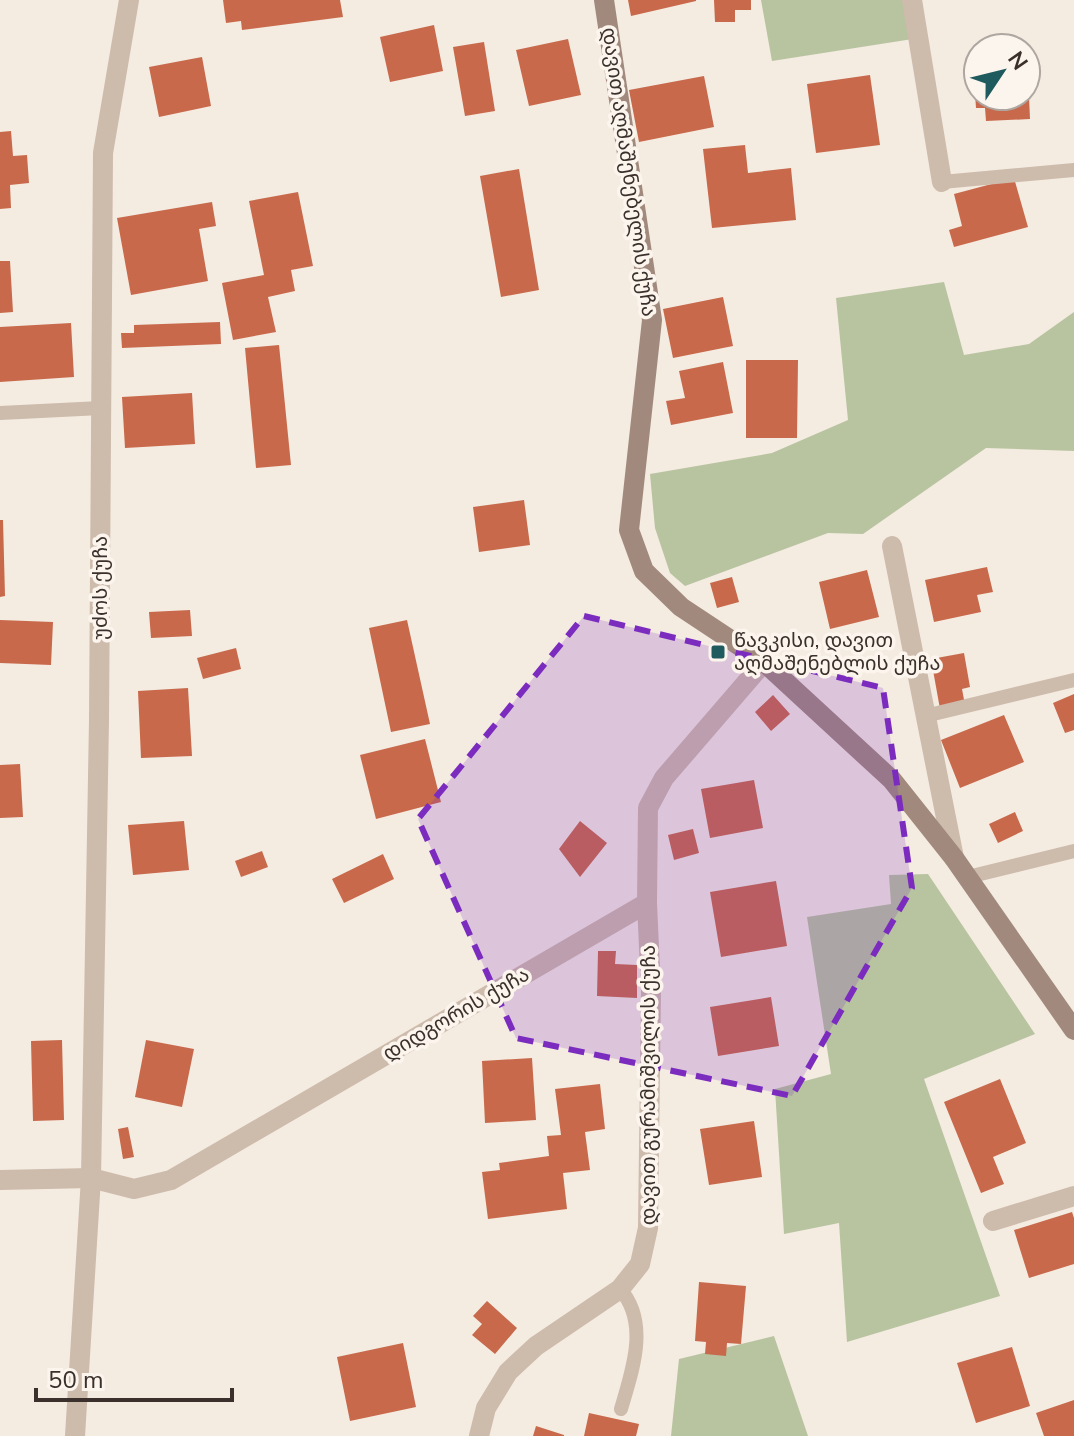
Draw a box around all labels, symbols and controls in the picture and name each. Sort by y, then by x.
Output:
street label: დავით აღმაშენებელის ქუჩა [595,26,663,318]
north arrow [962,32,1042,112]
text: N [1001,46,1035,76]
street label: უძოს ქუჩა [87,536,114,640]
place label: წავკისი, დავით აღმაშენებლის ქუჩა [734,627,940,677]
marker: წავკისი, დავით აღმაშენებლის ქუჩა [709,643,727,661]
street label: დავით გურამიშვილის ქუჩა [635,945,662,1225]
street label: დიდგორის ქუჩა [378,961,534,1067]
scale bar [36,1352,232,1402]
text: 50 m [48,1364,104,1396]

